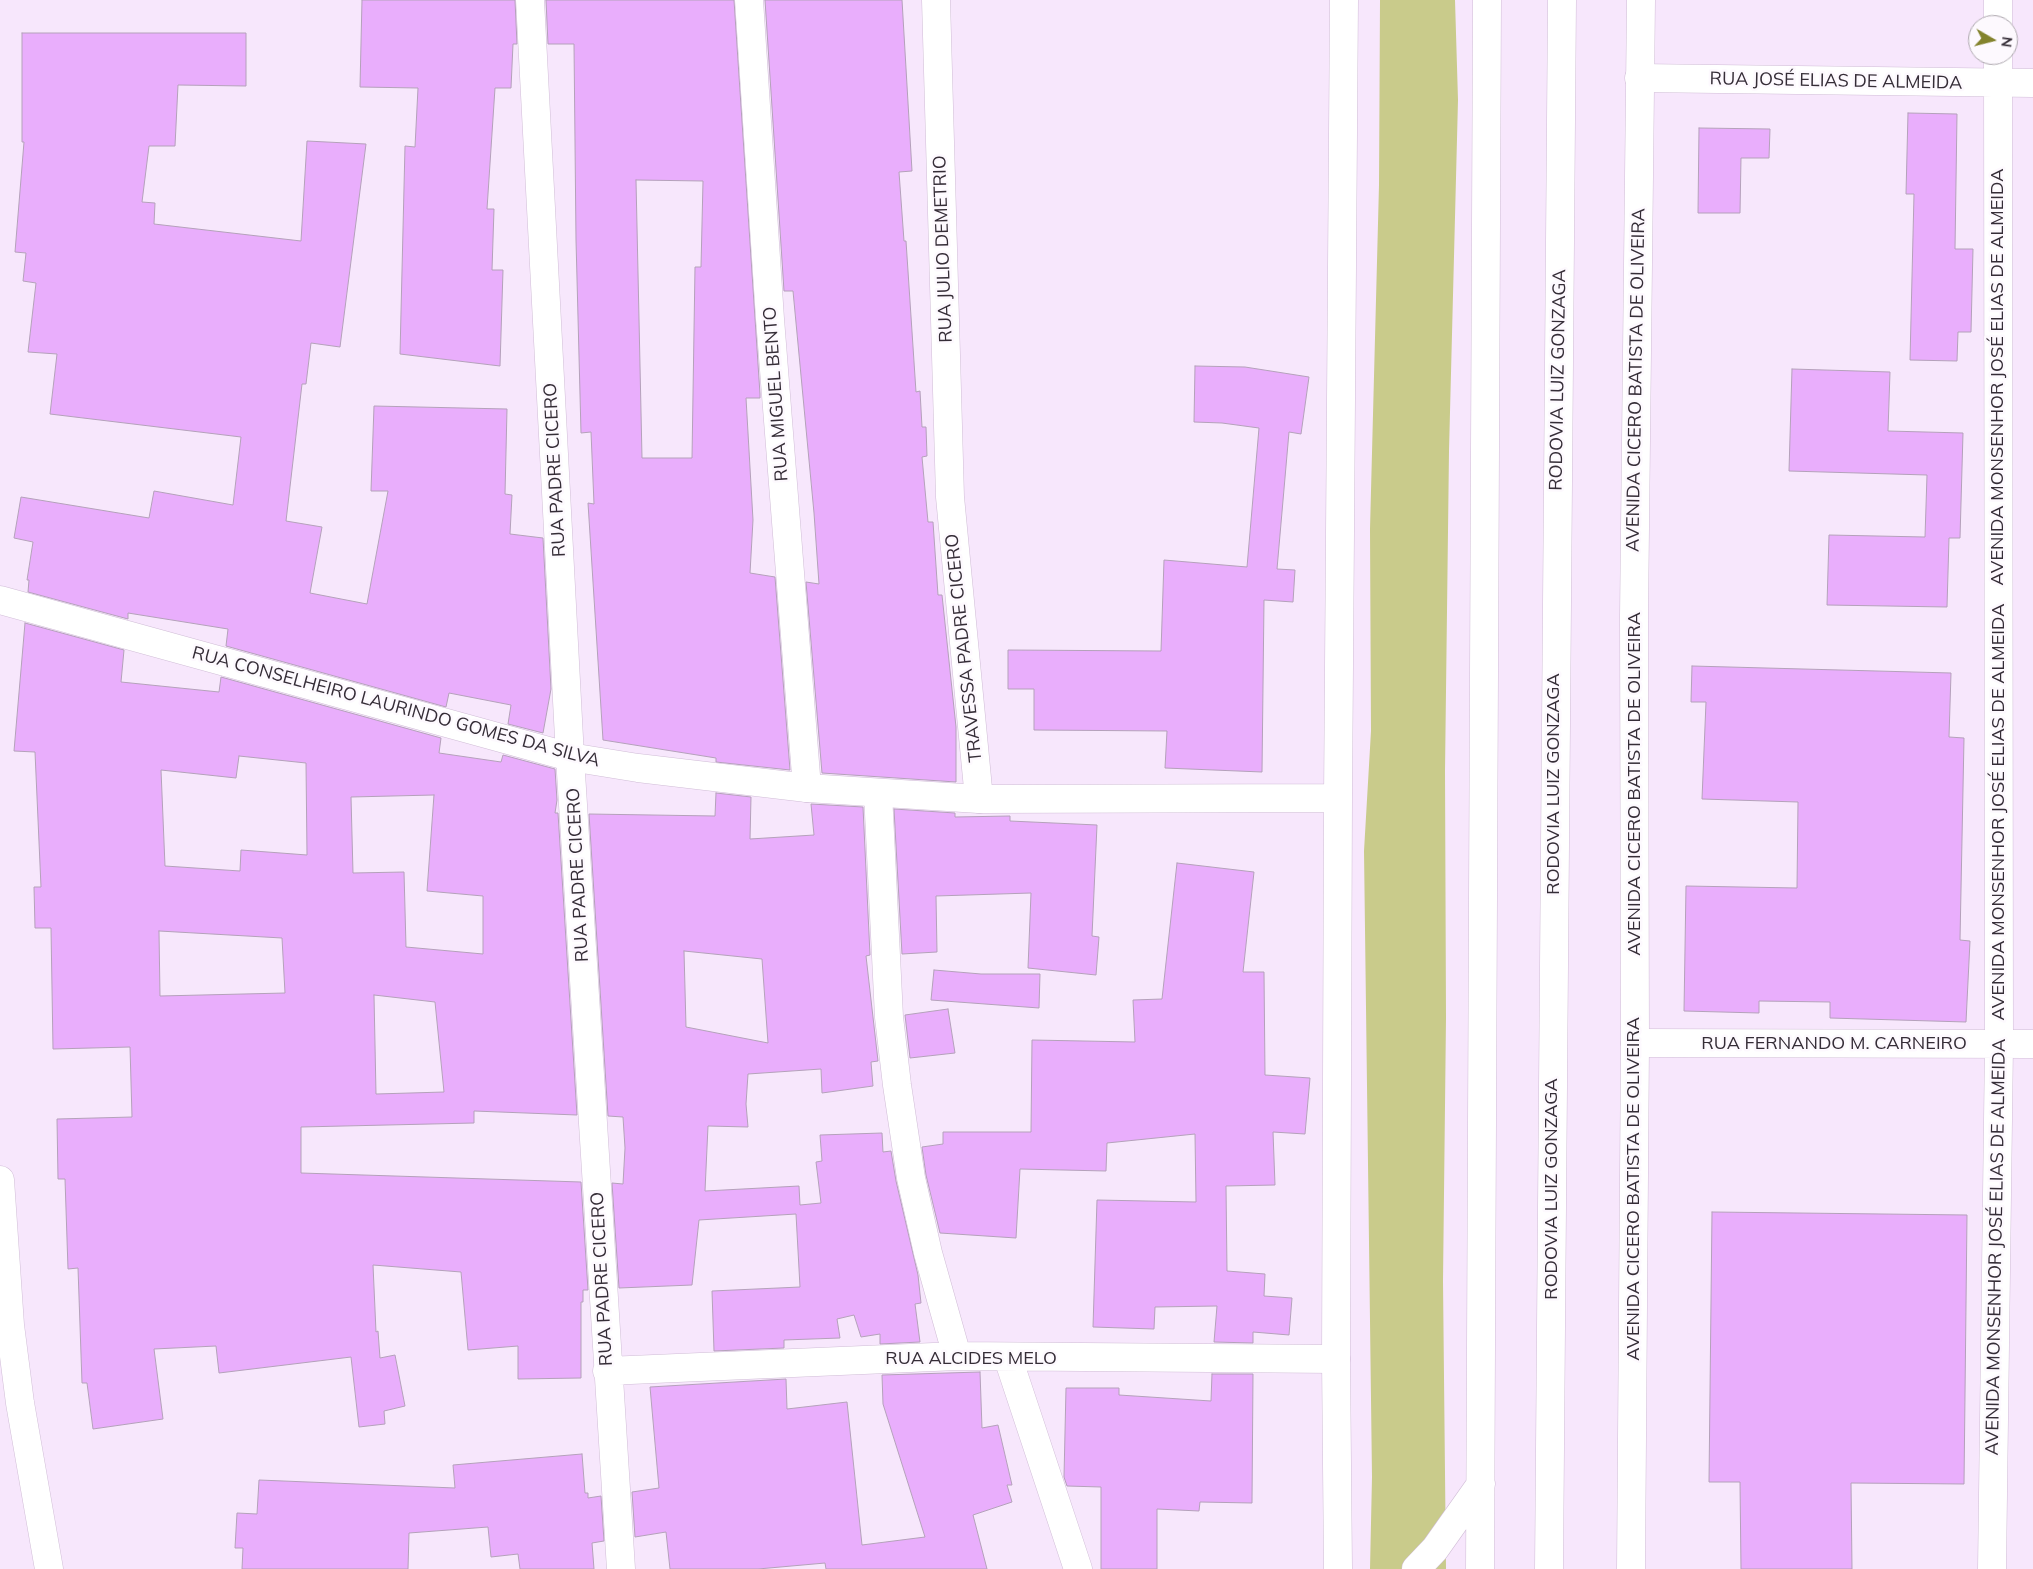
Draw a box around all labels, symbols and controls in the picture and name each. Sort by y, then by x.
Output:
north arrow [1968,15,2018,65]
text: N [1997,35,2017,48]
street label: RUA JOSÉ ELIAS DE ALMEIDA [1709,68,1963,94]
street label: RUA JULIO DEMETRIO [929,155,957,343]
street label: AVENIDA MONSENHOR JOSÉ ELIAS DE ALMEIDA [1987,169,2009,585]
street label: AVENIDA CICERO BATISTA DE OLIVEIRA [1622,208,1650,552]
street label: RODOVIA LUIZ GONZAGA [1545,269,1571,491]
street label: RUA MIGUEL BENTO [759,306,793,482]
street label: RUA PADRE CICERO [540,382,570,558]
street label: TRAVESSA PADRE CICERO [941,533,987,763]
street label: AVENIDA MONSENHOR JOSÉ ELIAS DE ALMEIDA [1988,604,2010,1020]
street label: AVENIDA CICERO BATISTA DE OLIVEIRA [1624,612,1646,956]
street label: RUA CONSELHEIRO LAURINDO GOMES DA SILVA [190,642,602,772]
street label: RODOVIA LUIZ GONZAGA [1543,673,1565,895]
street label: RUA PADRE CICERO [563,787,593,963]
street label: AVENIDA CICERO BATISTA DE OLIVEIRA [1623,1017,1645,1361]
street label: RUA FERNANDO M. CARNEIRO [1701,1033,1967,1055]
street label: AVENIDA MONSENHOR JOSÉ ELIAS DE ALMEIDA [1982,1038,2010,1456]
street label: RODOVIA LUIZ GONZAGA [1541,1078,1563,1300]
street label: RUA PADRE CICERO [587,1191,617,1367]
street label: RUA ALCIDES MELO [885,1348,1057,1370]

